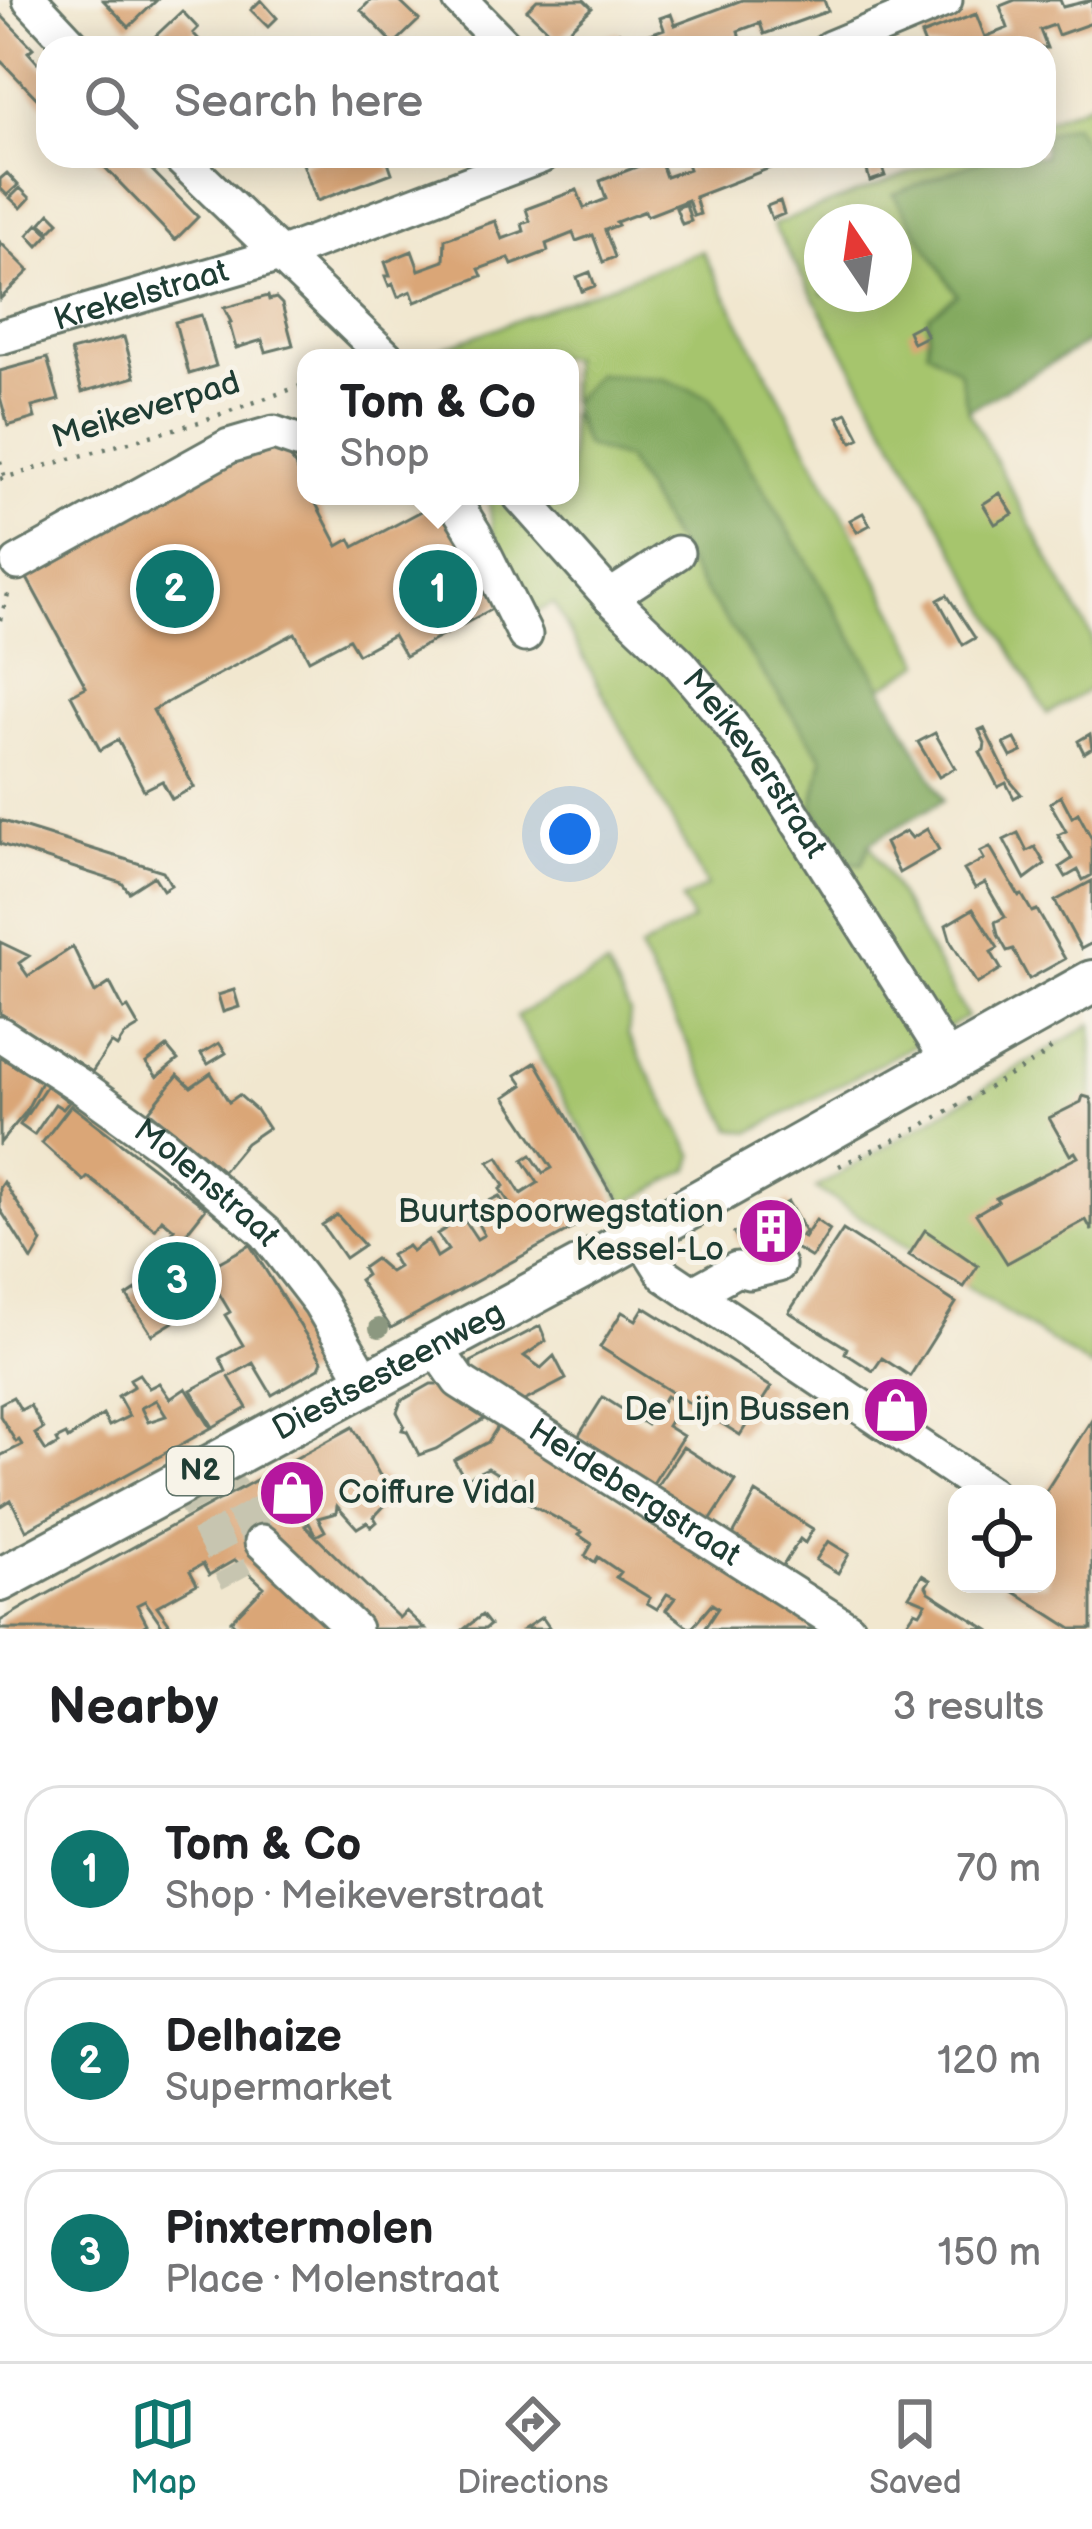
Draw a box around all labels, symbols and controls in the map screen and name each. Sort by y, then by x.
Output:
search box [36,36,1056,168]
icon: search [78,69,144,135]
text: Search here [174,75,423,130]
north arrow [804,204,912,312]
street label: Krekelstraat [49,251,233,340]
popup [297,349,579,505]
street label: Meikeverpad [47,362,245,458]
text: Tom & Co [340,376,536,431]
text: Shop [340,431,430,478]
pin: 2 [136,544,214,634]
pin: 1 [399,544,477,634]
street label: Meikeverstraat [673,661,836,865]
your location [540,804,600,864]
street label: Molenstraat [126,1111,289,1254]
place label: Buurtspoorwegstation Kessel-Lo [398,1192,724,1270]
building icon: Buurtspoorwegstation Kessel-Lo [736,1196,806,1266]
pin: 3 [138,1236,216,1326]
street label: Diestsesteenweg [266,1293,511,1450]
shop icon: De Lijn Bussen [861,1375,931,1445]
place label: De Lijn Bussen [624,1390,850,1430]
street label: Heidebergstraat [521,1411,748,1575]
road number: N2 [167,1447,233,1495]
shop icon: Coiffure Vidal [257,1458,327,1528]
place label: Coiffure Vidal [338,1473,535,1513]
map controls [948,1485,1056,1593]
button: locate [948,1485,1056,1593]
text: Nearby [48,1677,219,1738]
text: 3 results [892,1684,1044,1731]
text: Tom & Co [165,1818,361,1873]
text: 1 [82,1846,98,1893]
text: 70 m [956,1846,1041,1893]
text: Shop · Meikeverstraat [165,1873,544,1920]
text: Delhaize [165,2010,342,2065]
text: 2 [78,2038,102,2085]
text: 120 m [937,2038,1041,2085]
text: Supermarket [165,2065,392,2112]
text: Pinxtermolen [165,2202,434,2257]
text: 3 [79,2230,101,2277]
text: 150 m [938,2230,1041,2277]
text: Place · Molenstraat [165,2257,499,2304]
tab: Map [130,2391,197,2503]
tab: Directions [457,2391,609,2503]
tab: Saved [869,2391,962,2503]

